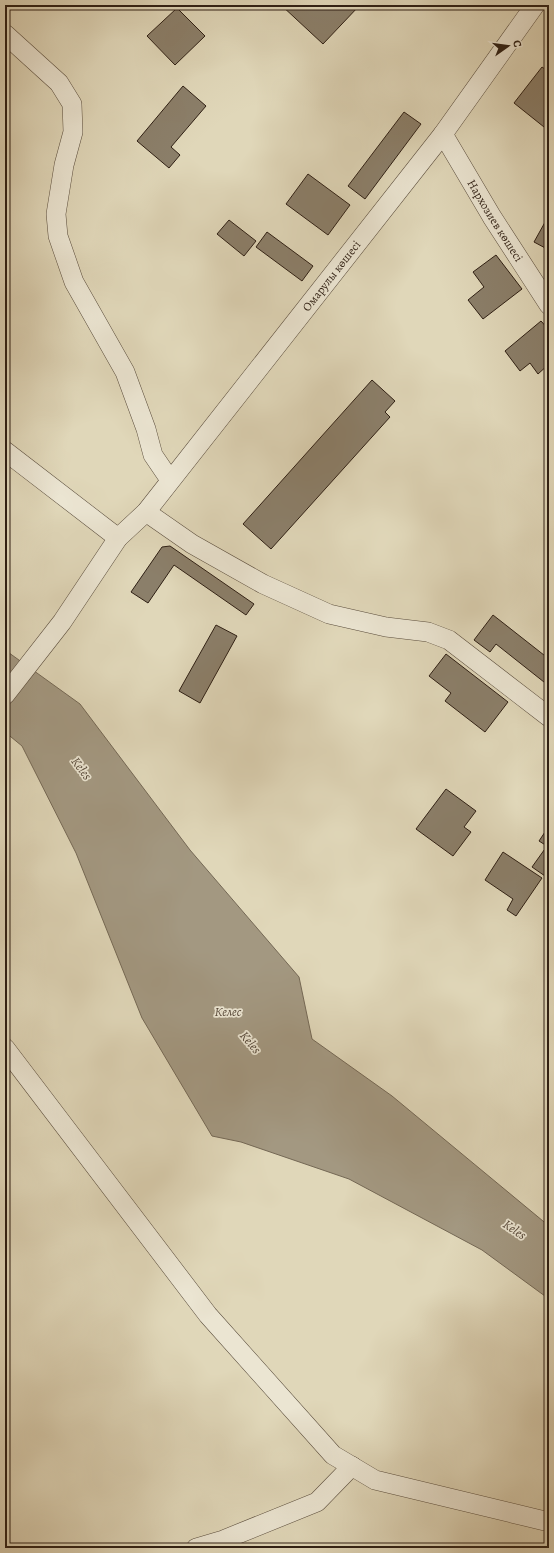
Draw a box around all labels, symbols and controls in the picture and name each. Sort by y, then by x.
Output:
north arrow [488,26,528,66]
text: С [509,39,525,49]
street label: Нархозиев көшесі [464,176,527,265]
street label: Омарулы көшесі [299,237,364,315]
water label: Keles [67,753,96,784]
water label: Келес [215,1003,242,1020]
water label: Keles [236,1028,265,1058]
water label: Keles [500,1216,530,1244]

